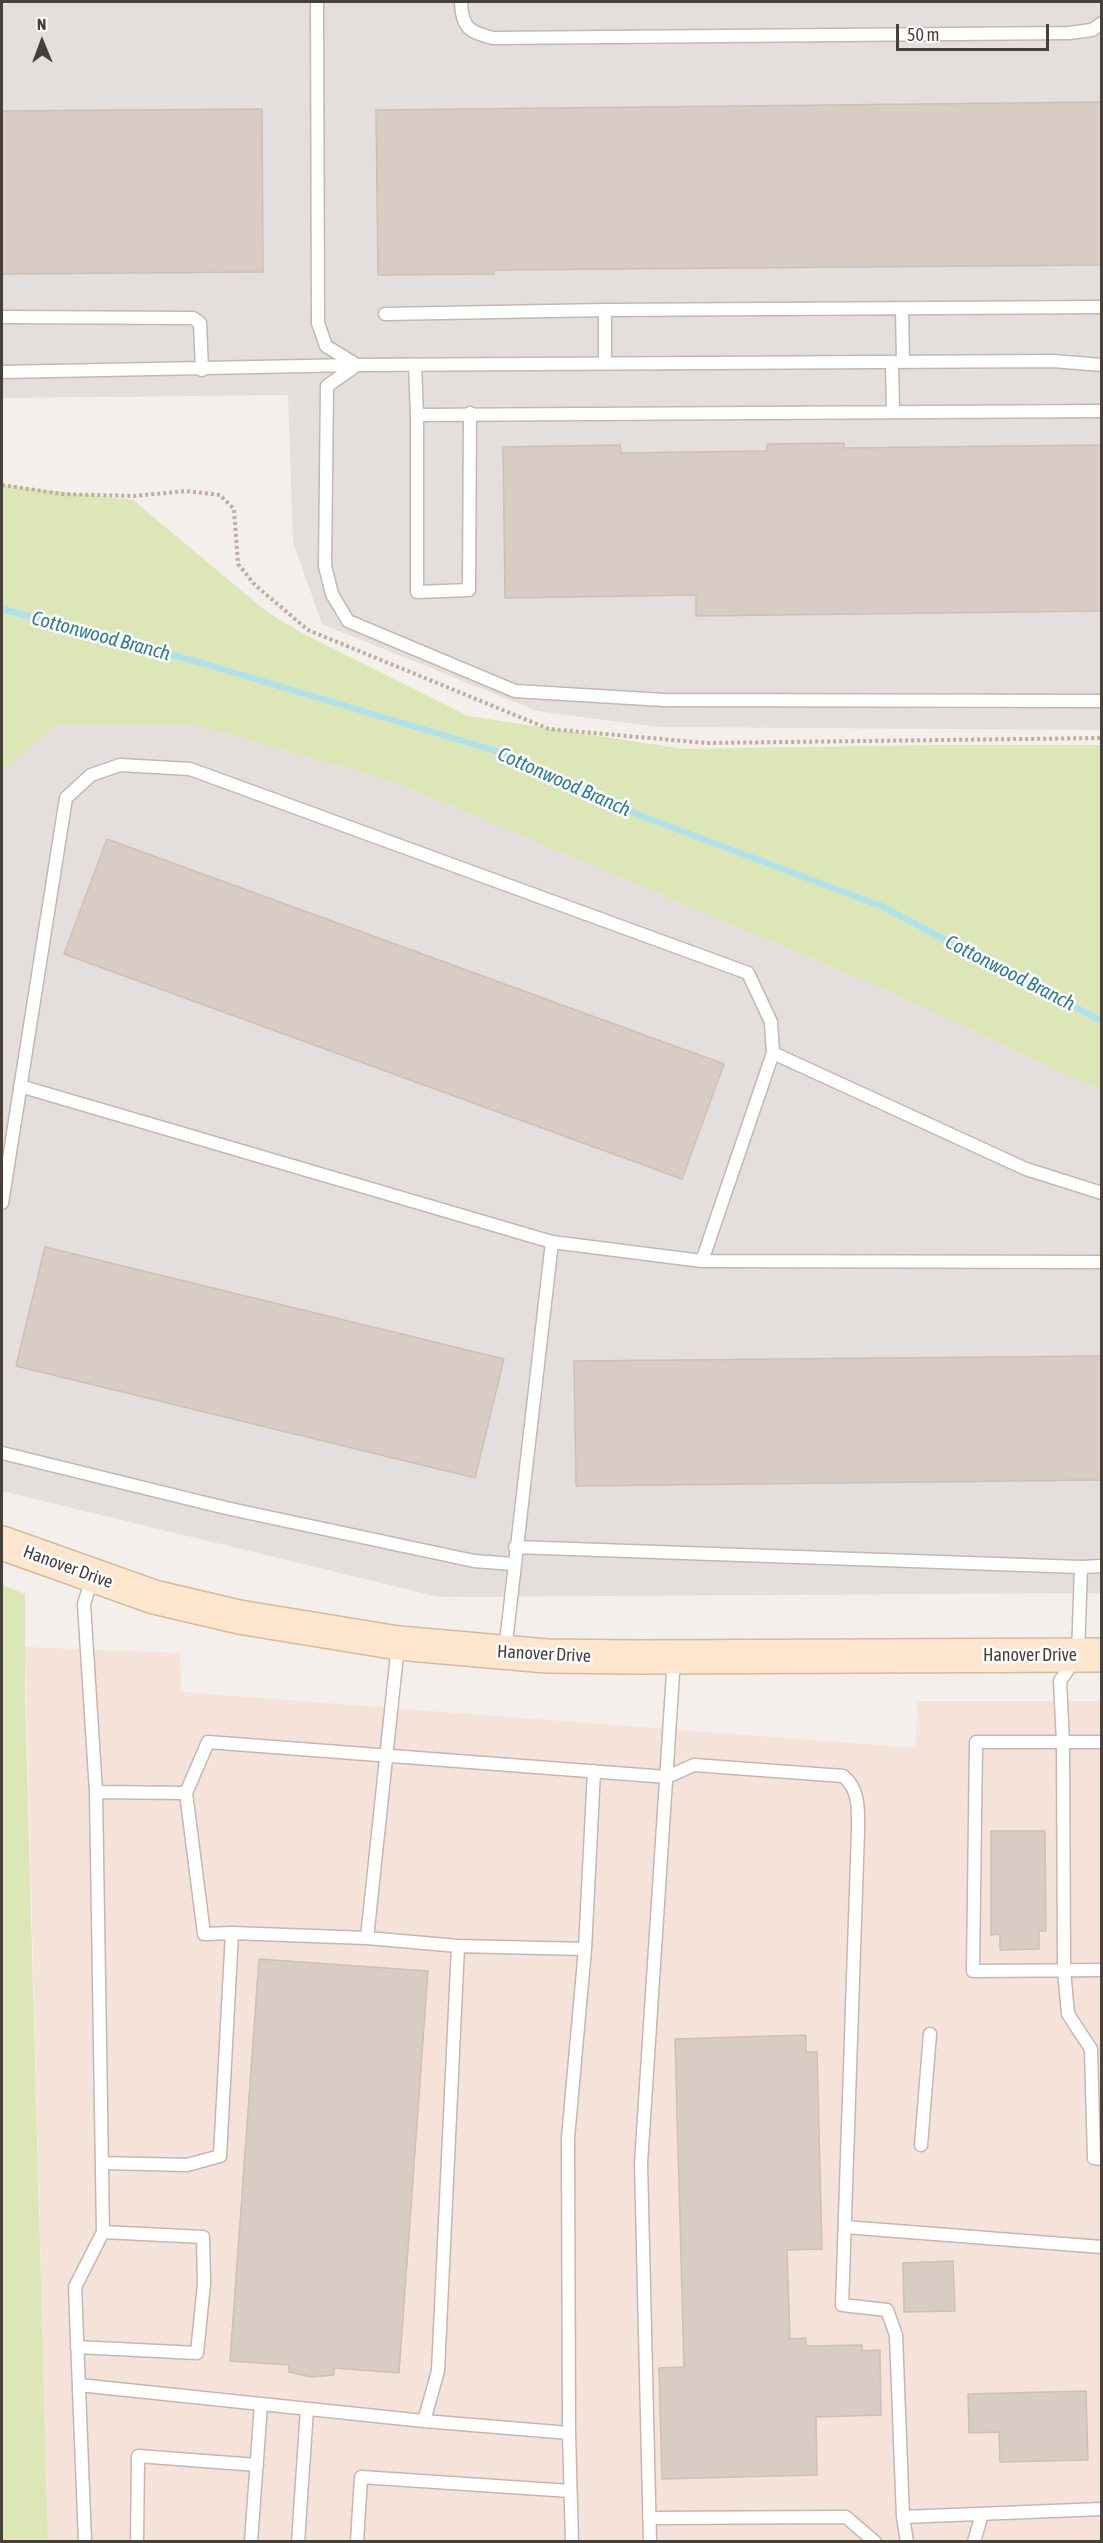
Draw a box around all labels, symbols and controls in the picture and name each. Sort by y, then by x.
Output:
north arrow [12,12,72,72]
scale bar [899,12,1052,50]
text: N [37,15,47,33]
text: 50 m [907,24,939,45]
water label: Cottonwood Branch [29,606,173,666]
water label: Cottonwood Branch [494,742,634,822]
water label: Cottonwood Branch [941,930,1079,1016]
street label: Hanover Drive [20,1541,116,1593]
street label: Hanover Drive [497,1641,591,1667]
street label: Hanover Drive [983,1644,1077,1666]

